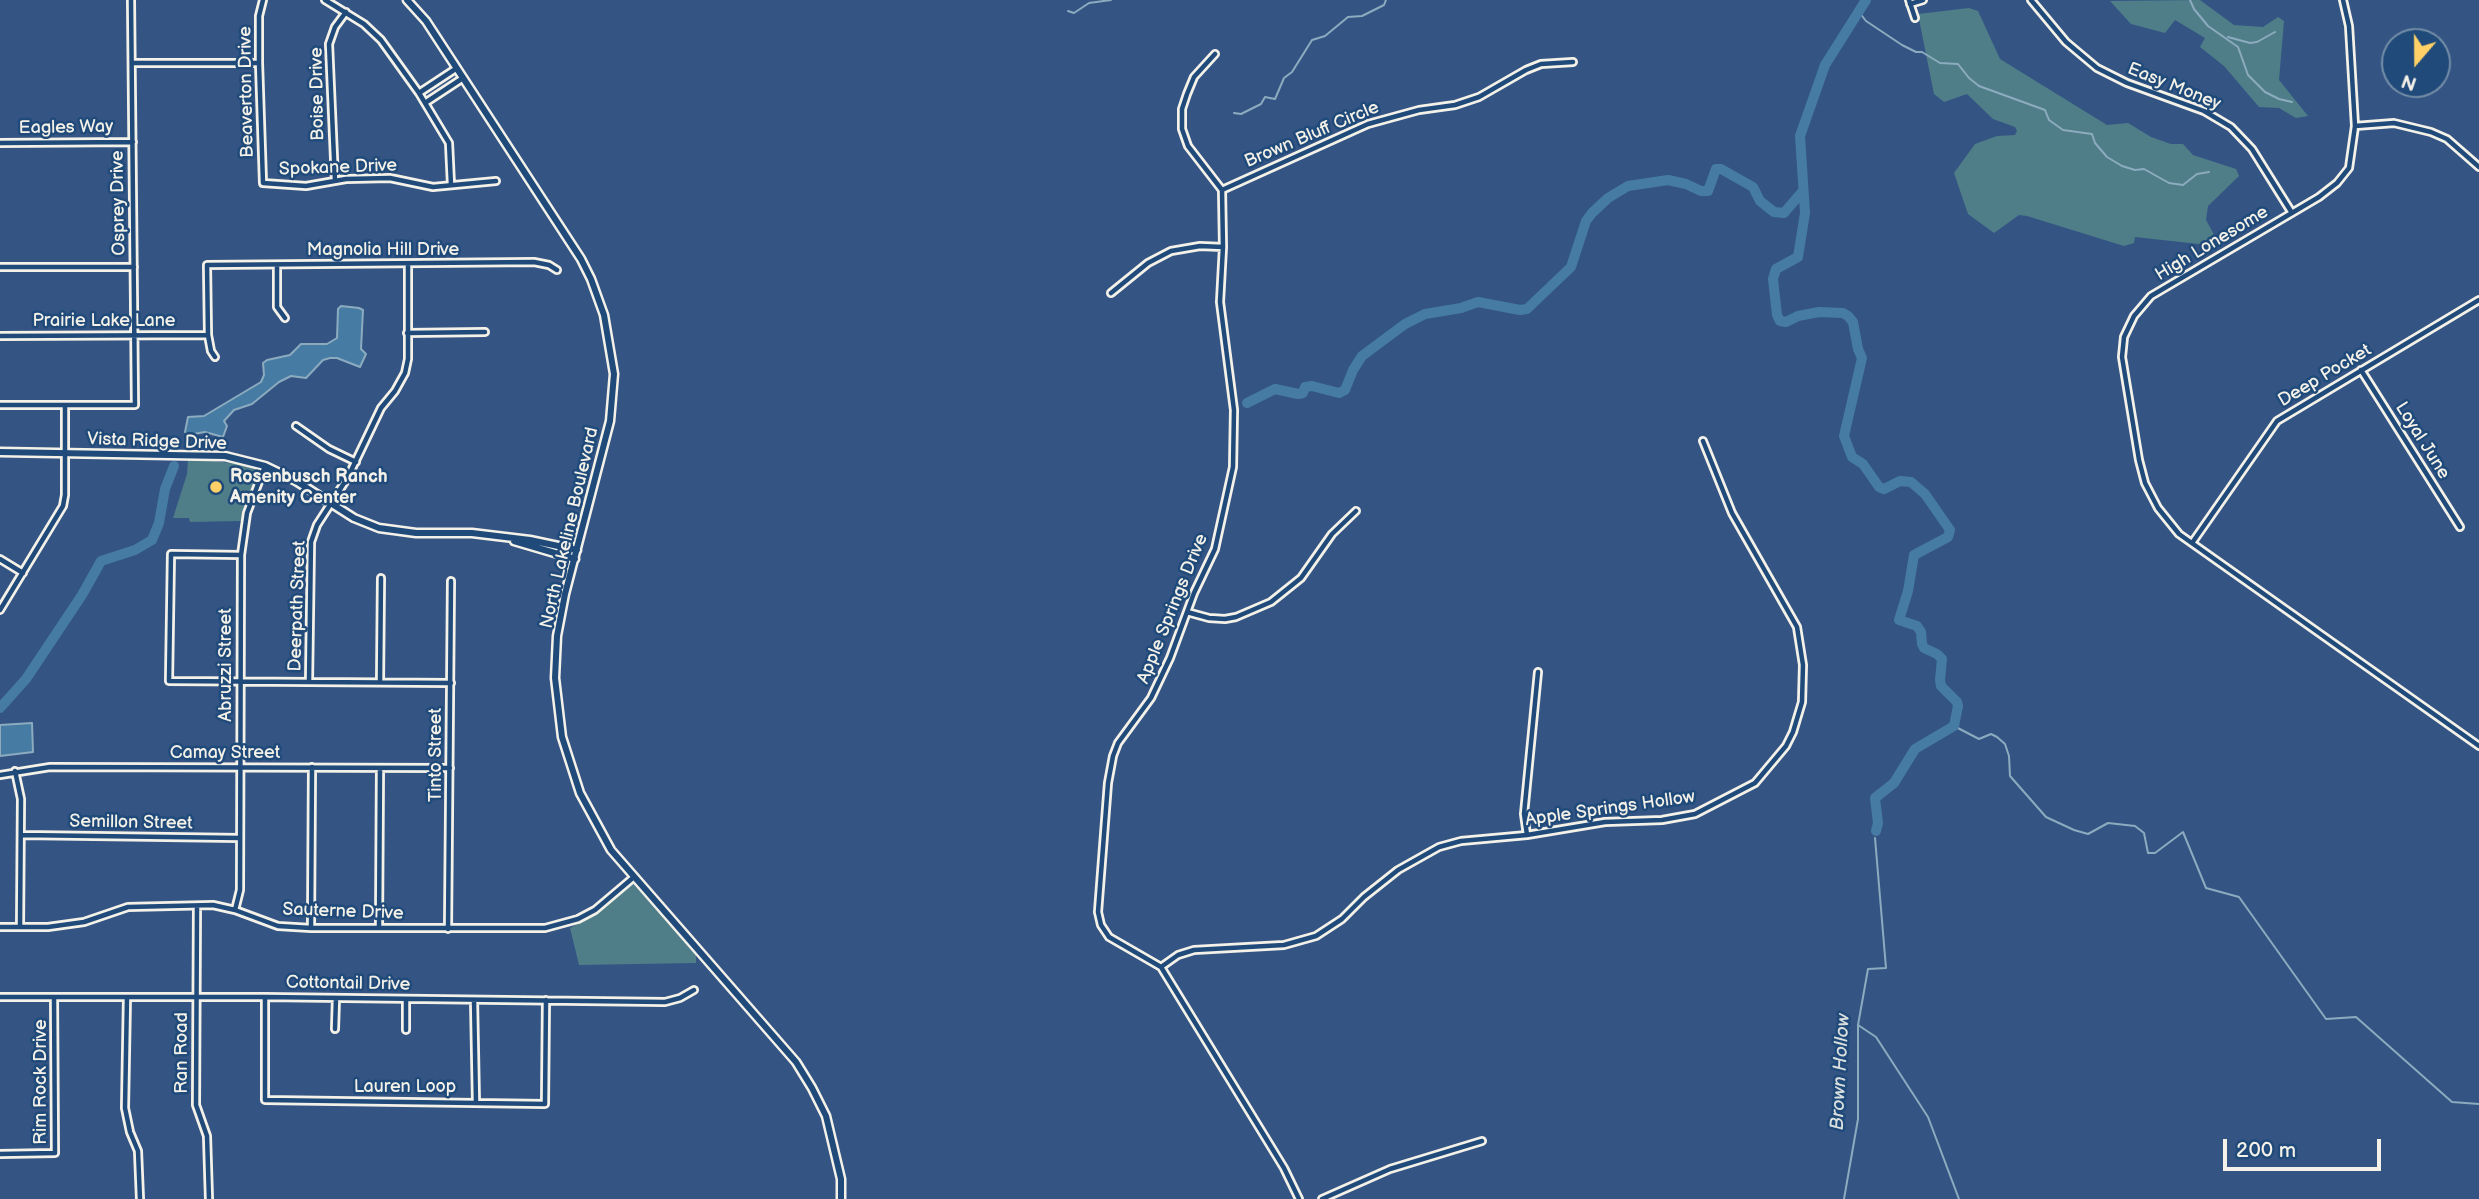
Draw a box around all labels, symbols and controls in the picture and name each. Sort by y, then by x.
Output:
street label: Beaverton Drive [235,26,259,158]
north arrow [2381,28,2451,98]
street label: Boise Drive [306,47,330,141]
street label: Easy Money [2124,59,2224,115]
text: N [2399,68,2420,95]
street label: Brown Bluff Circle [1242,97,1382,173]
street label: Eagles Way [19,116,113,140]
street label: Osprey Drive [107,150,131,256]
street label: Spokane Drive [279,155,397,181]
street label: High Lonesome [2152,202,2272,286]
street label: Magnolia Hill Drive [307,239,459,261]
street label: Prairie Lake Lane [33,310,175,332]
street label: Deep Pocket [2275,340,2375,412]
street label: Loyal June [2390,399,2454,483]
street label: North Lakeline Boulevard [536,425,604,631]
street label: Vista Ridge Drive [87,429,227,455]
place label: Rosenbusch Ranch Amenity Center [230,466,388,508]
marker: Rosenbusch Ranch Amenity Center [208,479,224,495]
street label: Apple Springs Drive [1133,531,1213,687]
street label: Deerpath Street [285,540,311,672]
street label: Abruzzi Street [215,608,237,722]
street label: Tinto Street [425,708,447,802]
street label: Camay Street [170,742,280,764]
street label: Apple Springs Hollow [1524,786,1696,832]
street label: Semillon Street [69,811,193,835]
street label: Sauterne Drive [282,899,404,925]
street label: Cottontail Drive [286,972,410,996]
street label: Ran Road [171,1012,193,1094]
water label: Brown Hollow [1827,1013,1855,1131]
street label: Rim Rock Drive [30,1019,52,1145]
street label: Lauren Loop [354,1076,456,1098]
scale bar [2227,1126,2384,1170]
text: 200 m [2236,1138,2296,1163]

